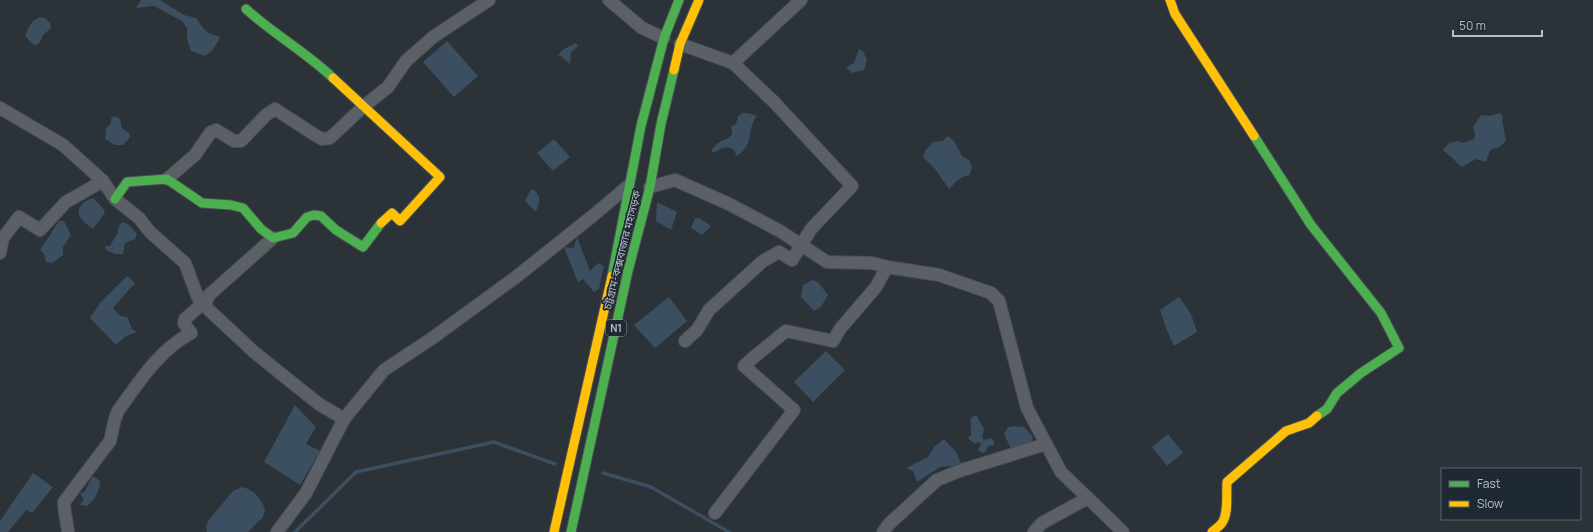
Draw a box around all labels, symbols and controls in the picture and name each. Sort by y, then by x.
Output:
scale bar [1453,12,1542,38]
text: 50 m [1459,17,1486,34]
street label: চট্টগ্রাম-কক্সবাজার মহাসড়ক [599,189,644,312]
road number: N1 [606,320,626,336]
legend [1441,468,1581,520]
text: Fast [1477,475,1501,492]
text: Slow [1477,495,1503,512]

